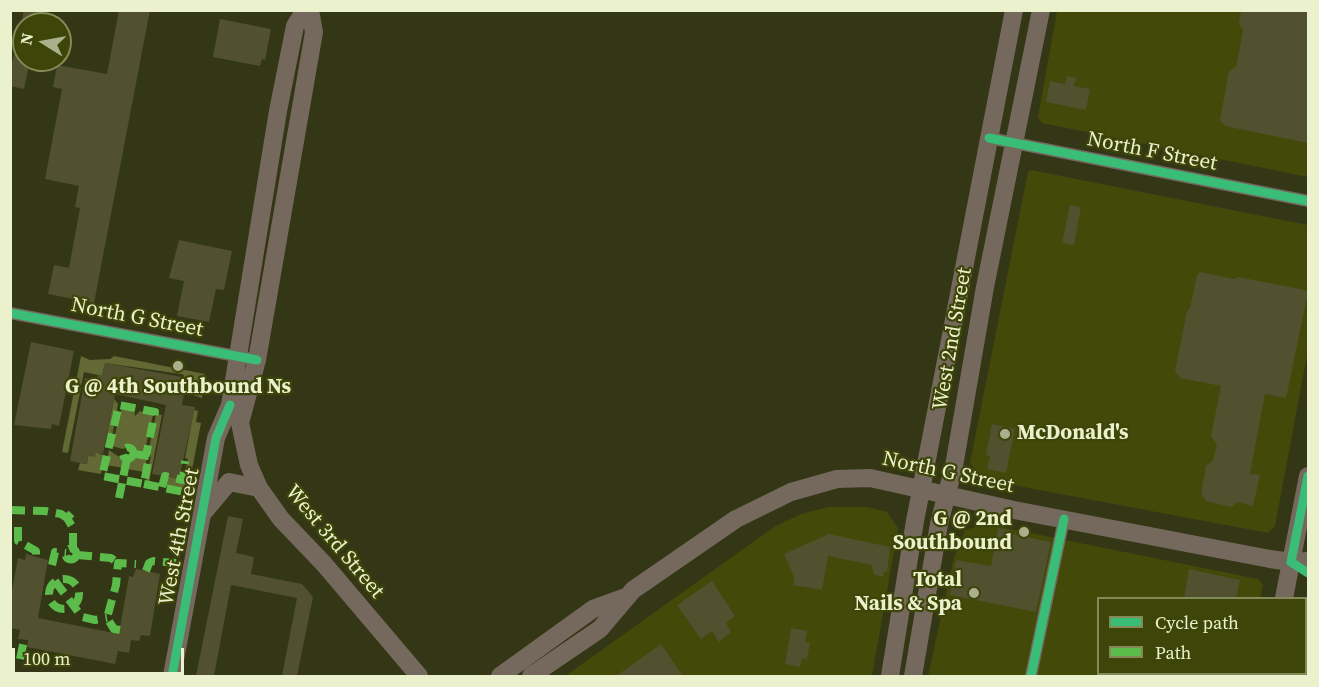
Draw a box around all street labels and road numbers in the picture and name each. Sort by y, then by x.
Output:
street label: North F Street [1085,127,1219,177]
street label: West 2nd Street [928,266,978,412]
street label: North G Street [69,293,205,343]
street label: North G Street [880,447,1016,499]
street label: West 4th Street [154,466,206,608]
street label: West 3rd Street [279,480,389,604]

